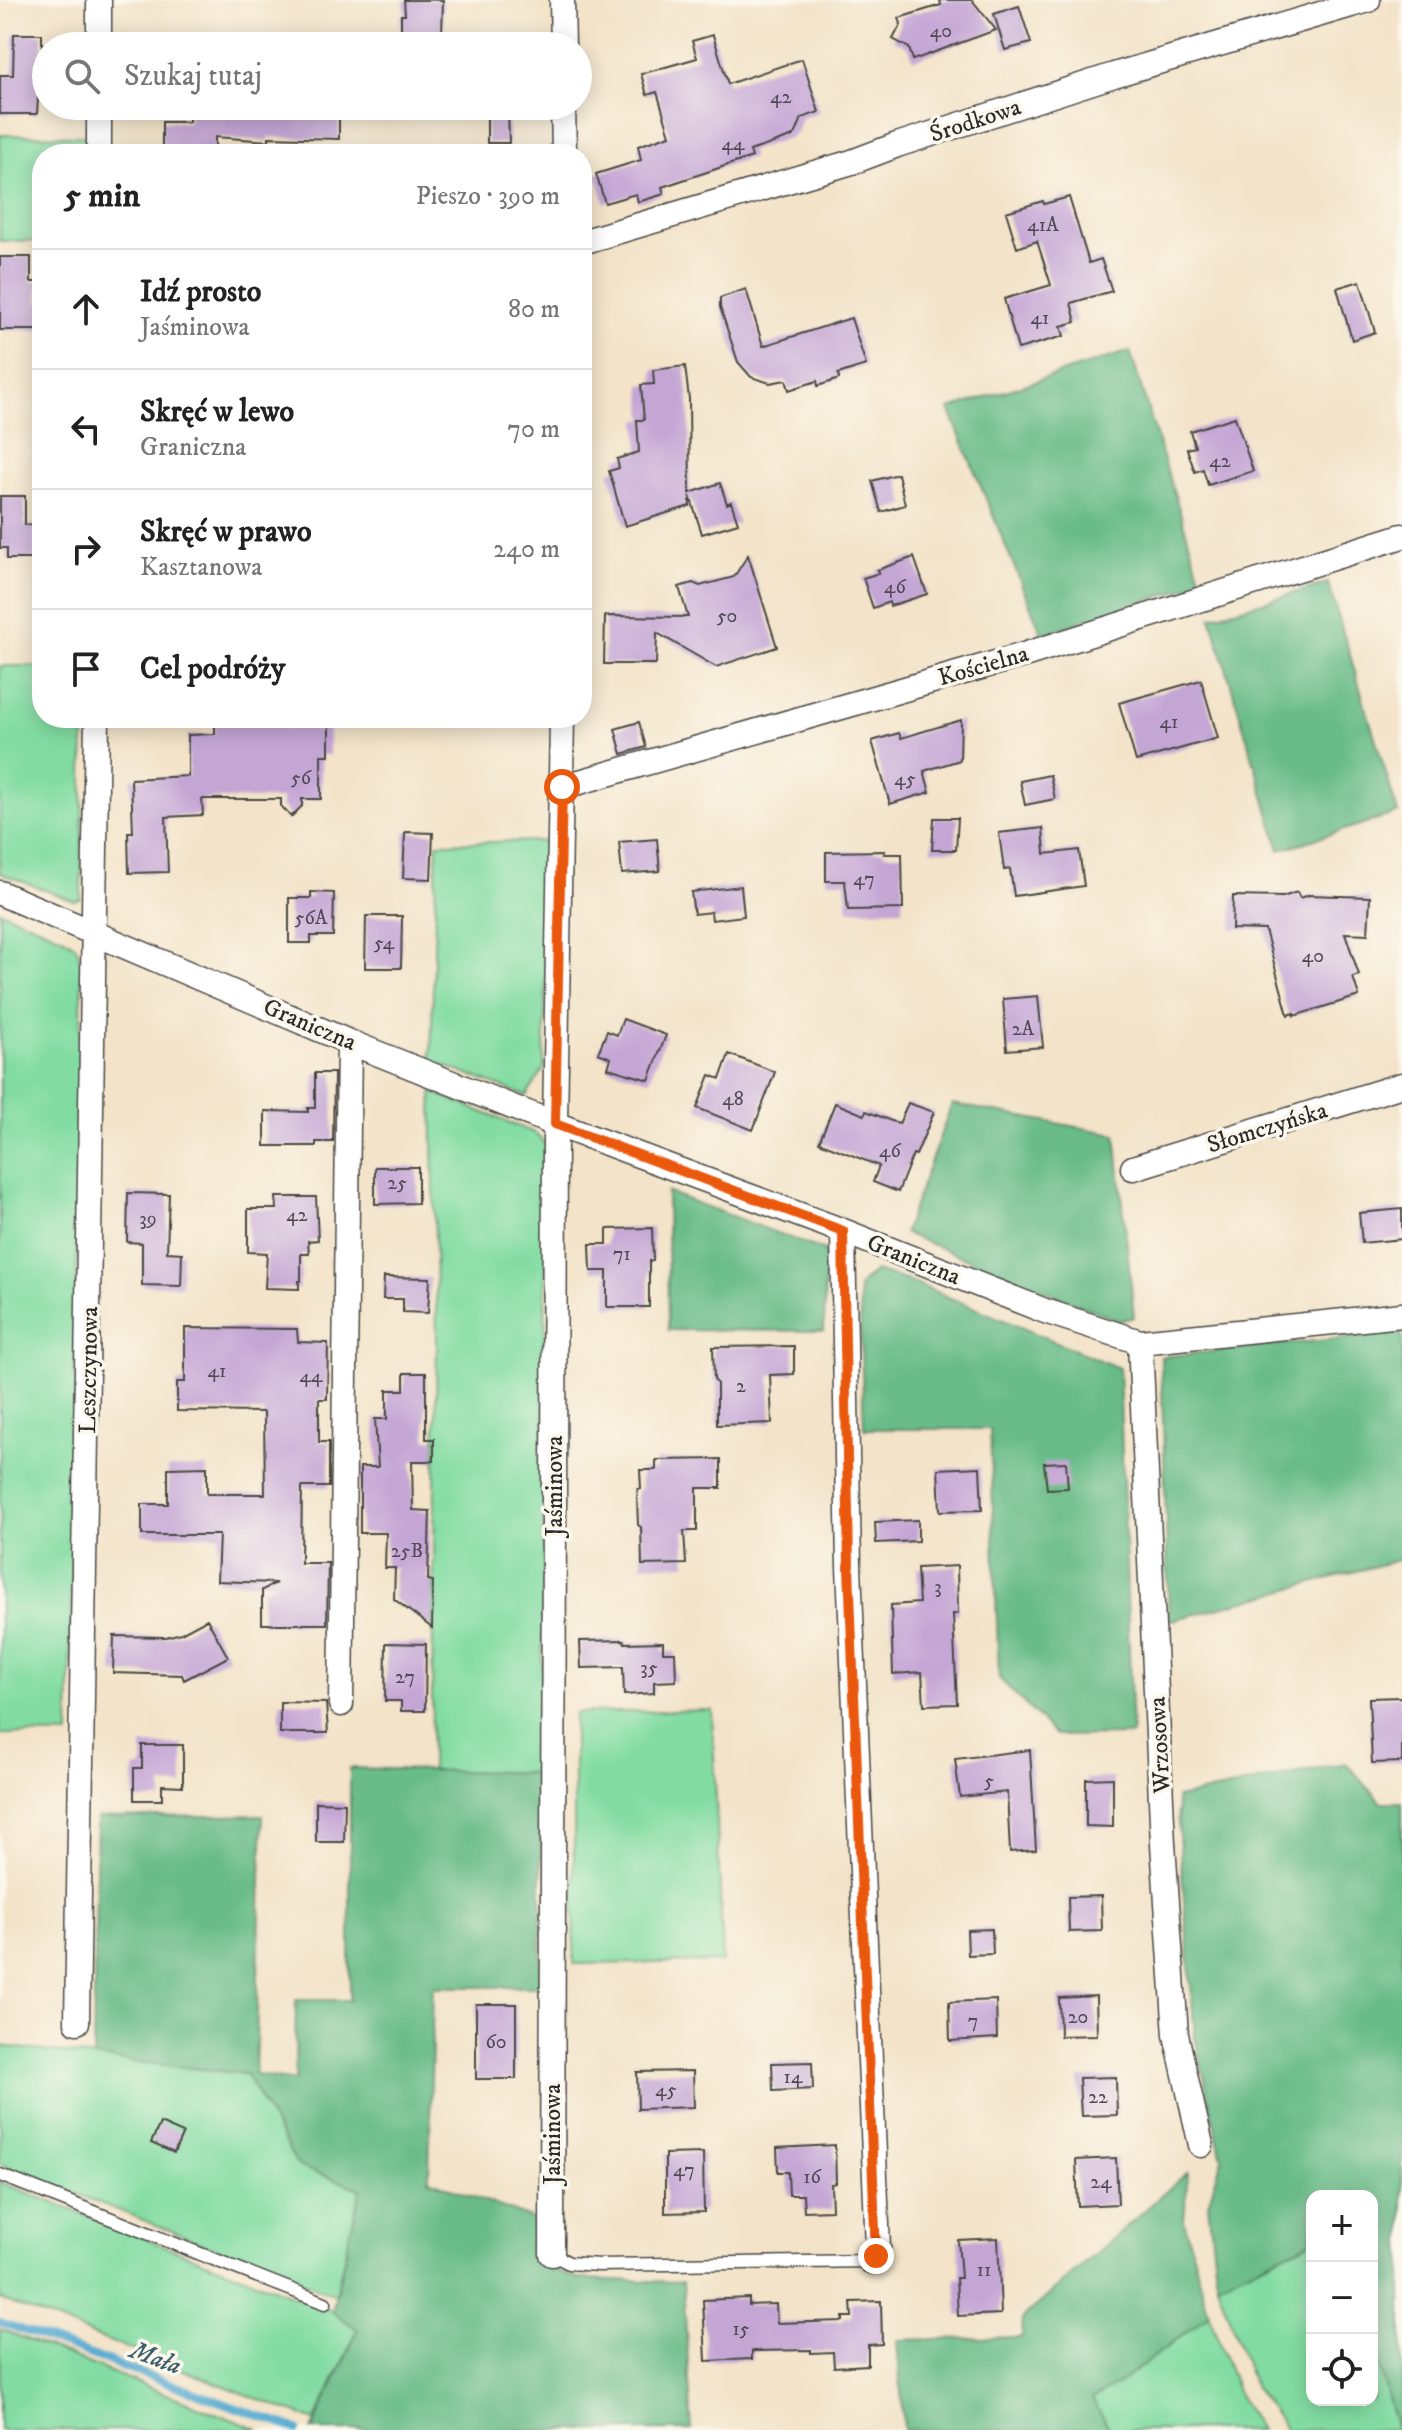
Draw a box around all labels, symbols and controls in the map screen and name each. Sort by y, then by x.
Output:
house number: 40 [930,19,952,44]
search box [32,32,592,120]
icon: search [60,54,104,98]
text: Szukaj tutaj [124,58,262,95]
house number: 42 [770,85,792,110]
street label: Środkowa [926,91,1025,150]
house number: 44 [721,132,745,157]
text: 5 min [64,175,140,217]
text: Pieszo · 390 m [416,180,560,213]
house number: 41A [1027,213,1059,238]
text: Idź prosto [140,274,261,311]
icon: ahead [64,287,108,331]
text: 80 m [508,293,560,326]
house number: 41 [1031,306,1049,331]
text: Jaśminowa [140,311,250,344]
text: Skręć w lewo [140,394,294,431]
icon: left [64,407,108,451]
text: 70 m [507,413,560,446]
text: Graniczna [140,431,246,464]
house number: 42 [1209,449,1231,474]
text: Skręć w prawo [140,514,312,551]
icon: right [64,527,108,571]
text: 240 m [493,533,560,566]
text: Kasztanowa [140,551,262,584]
house number: 46 [884,575,907,600]
house number: 50 [717,604,737,629]
street label: Kościelna [935,639,1033,693]
icon: arrive [64,647,108,691]
text: Cel podróży [140,651,285,688]
house number: 41 [1160,710,1178,735]
house number: 56 [291,766,312,791]
house number: 45 [894,767,916,792]
route start [544,769,580,805]
house number: 47 [853,867,875,892]
house number: 56A [294,906,328,931]
house number: 54 [374,931,395,956]
house number: 40 [1302,944,1324,969]
street label: Graniczna [259,992,361,1058]
house number: 2A [1012,1017,1035,1042]
house number: 48 [722,1087,744,1112]
street label: Słomczyńska [1204,1095,1332,1160]
house number: 46 [879,1139,902,1164]
house number: 25 [387,1171,407,1196]
house number: 42 [286,1203,308,1228]
house number: 39 [139,1207,157,1232]
street label: Graniczna [863,1228,965,1293]
house number: 71 [613,1242,631,1267]
street label: Leszczynowa [73,1305,105,1434]
house number: 41 [208,1359,226,1384]
house number: 44 [299,1364,323,1389]
house number: 2 [736,1374,746,1399]
street label: Jaśminowa [540,1435,570,1539]
house number: 25B [391,1539,423,1564]
house number: 3 [934,1575,942,1600]
house number: 35 [640,1656,658,1681]
house number: 27 [395,1665,415,1690]
street label: Wrzosowa [1142,1695,1178,1795]
house number: 5 [984,1769,994,1794]
house number: 20 [1068,2005,1088,2030]
house number: 7 [968,2009,978,2034]
house number: 60 [485,2030,507,2055]
house number: 14 [784,2065,803,2090]
house number: 45 [655,2078,677,2103]
street label: Jaśminowa [538,2083,568,2187]
house number: 22 [1088,2085,1108,2110]
house number: 47 [673,2158,695,2183]
house number: 16 [803,2165,821,2190]
house number: 24 [1090,2170,1112,2195]
map controls [1306,2190,1378,2406]
button: + [1306,2190,1378,2262]
route end [858,2238,894,2274]
house number: 11 [977,2258,991,2283]
button: − [1306,2262,1378,2334]
house number: 15 [732,2317,750,2342]
water label: Mała [123,2333,186,2383]
button: locate [1306,2334,1378,2406]

